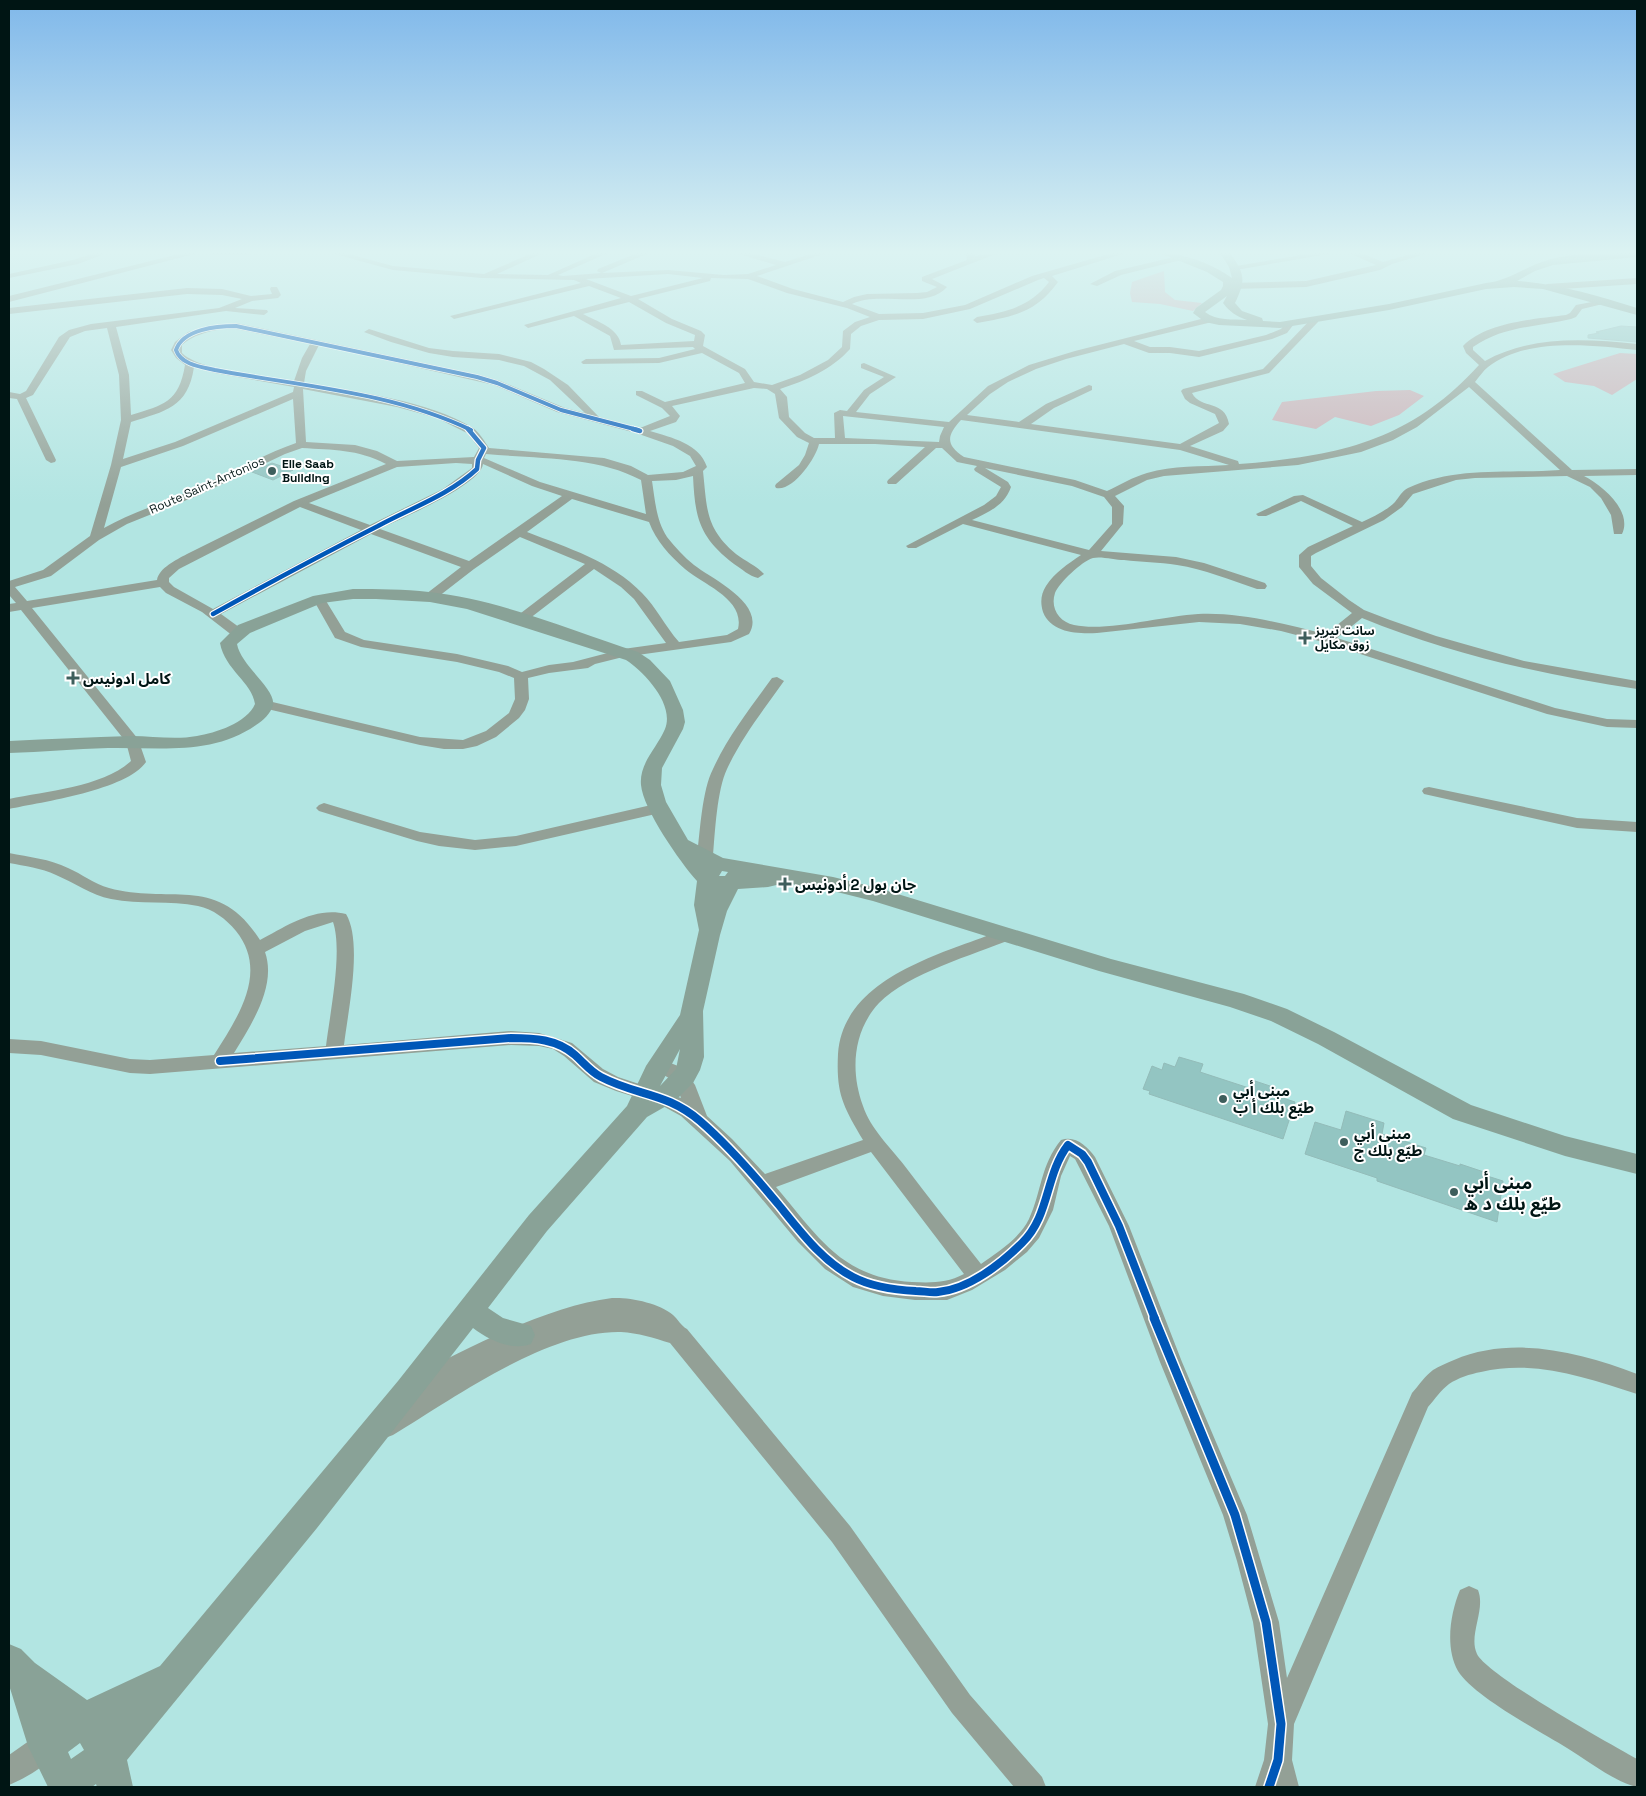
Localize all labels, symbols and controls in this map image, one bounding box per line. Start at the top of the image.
street label: Route Saint-Antonios [147,452,267,518]
place label: Elie Saab Building [282,456,334,486]
marker: Elie Saab Building [266,465,278,477]
place label: سانت تيريز زوق مكايل [1314,623,1375,653]
marker: سانت تيريز زوق مكايل [1299,632,1311,644]
place label: كامل ادونيس [83,669,171,688]
marker: كامل ادونيس [67,672,79,684]
place label: جان بول 2 أدونيس [795,874,917,894]
marker: جان بول 2 أدونيس [779,878,791,890]
place label: مبنى أبي طيّع بلك أ ب [1233,1080,1314,1119]
marker: مبنى أبي طيّع بلك أ ب [1217,1093,1229,1105]
place label: مبنى أبي طيّع بلك ج [1354,1123,1422,1162]
marker: مبنى أبي طيّع بلك ج [1338,1136,1350,1148]
place label: مبنى أبي طيّع بلك د ه [1464,1170,1561,1217]
marker: مبنى أبي طيّع بلك د ه [1448,1186,1460,1198]

